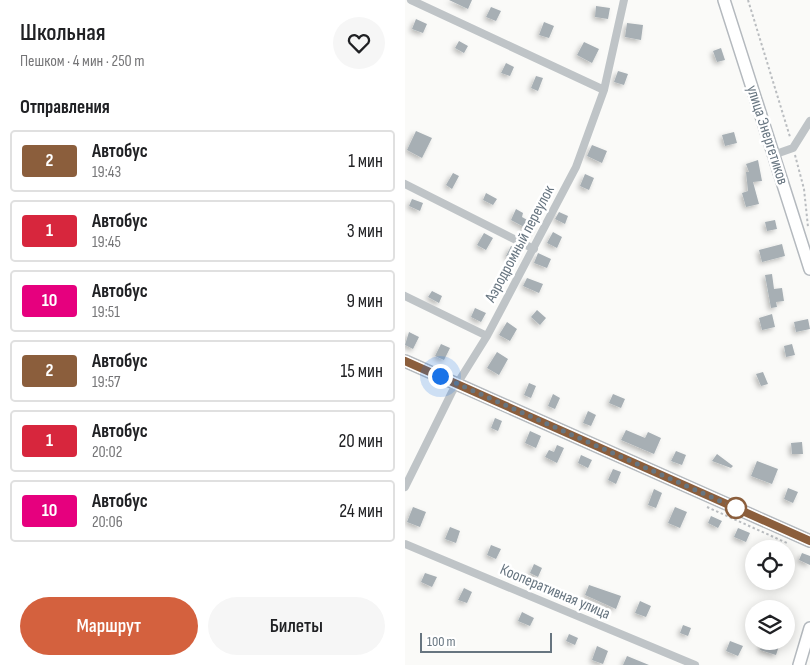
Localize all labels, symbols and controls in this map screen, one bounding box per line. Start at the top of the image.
button: heart [333,17,385,69]
text: Школьная [20,18,106,47]
text: Пешком · 4 мин · 250 m [20,52,145,71]
street label: улица Энергетиков [742,83,792,187]
text: Отправления [20,96,110,119]
text: Автобус [92,140,148,163]
text: 2 [46,150,53,171]
text: 1 мин [348,150,383,173]
text: 19:43 [92,163,121,182]
street label: Аэродромный переулок [481,182,559,307]
text: Автобус [92,210,148,233]
text: 1 [46,220,53,241]
text: 3 мин [347,220,383,243]
text: 19:45 [92,233,121,252]
text: Автобус [92,280,148,303]
text: 10 [42,290,57,311]
text: 9 мин [346,290,383,313]
text: 19:51 [92,303,120,322]
text: Автобус [92,350,148,373]
text: 2 [46,360,53,381]
text: 15 мин [341,360,383,383]
your location [428,364,453,389]
text: 19:57 [92,373,120,392]
text: Автобус [92,420,148,443]
text: 1 [46,430,53,451]
text: 20 мин [339,430,383,453]
text: 20:02 [92,443,122,462]
text: Автобус [92,490,148,513]
unlabelled marker [725,497,747,519]
text: 10 [42,500,57,521]
text: 24 мин [339,500,383,523]
text: 20:06 [92,513,123,532]
map controls [745,540,795,650]
button: locate [745,540,795,590]
street label: Кооперативная улица [497,560,613,624]
button: Маршрут [20,597,198,655]
button: Билеты [208,597,385,655]
button: layers [745,600,795,650]
scale bar [420,630,553,653]
text: 100 m [427,633,456,650]

